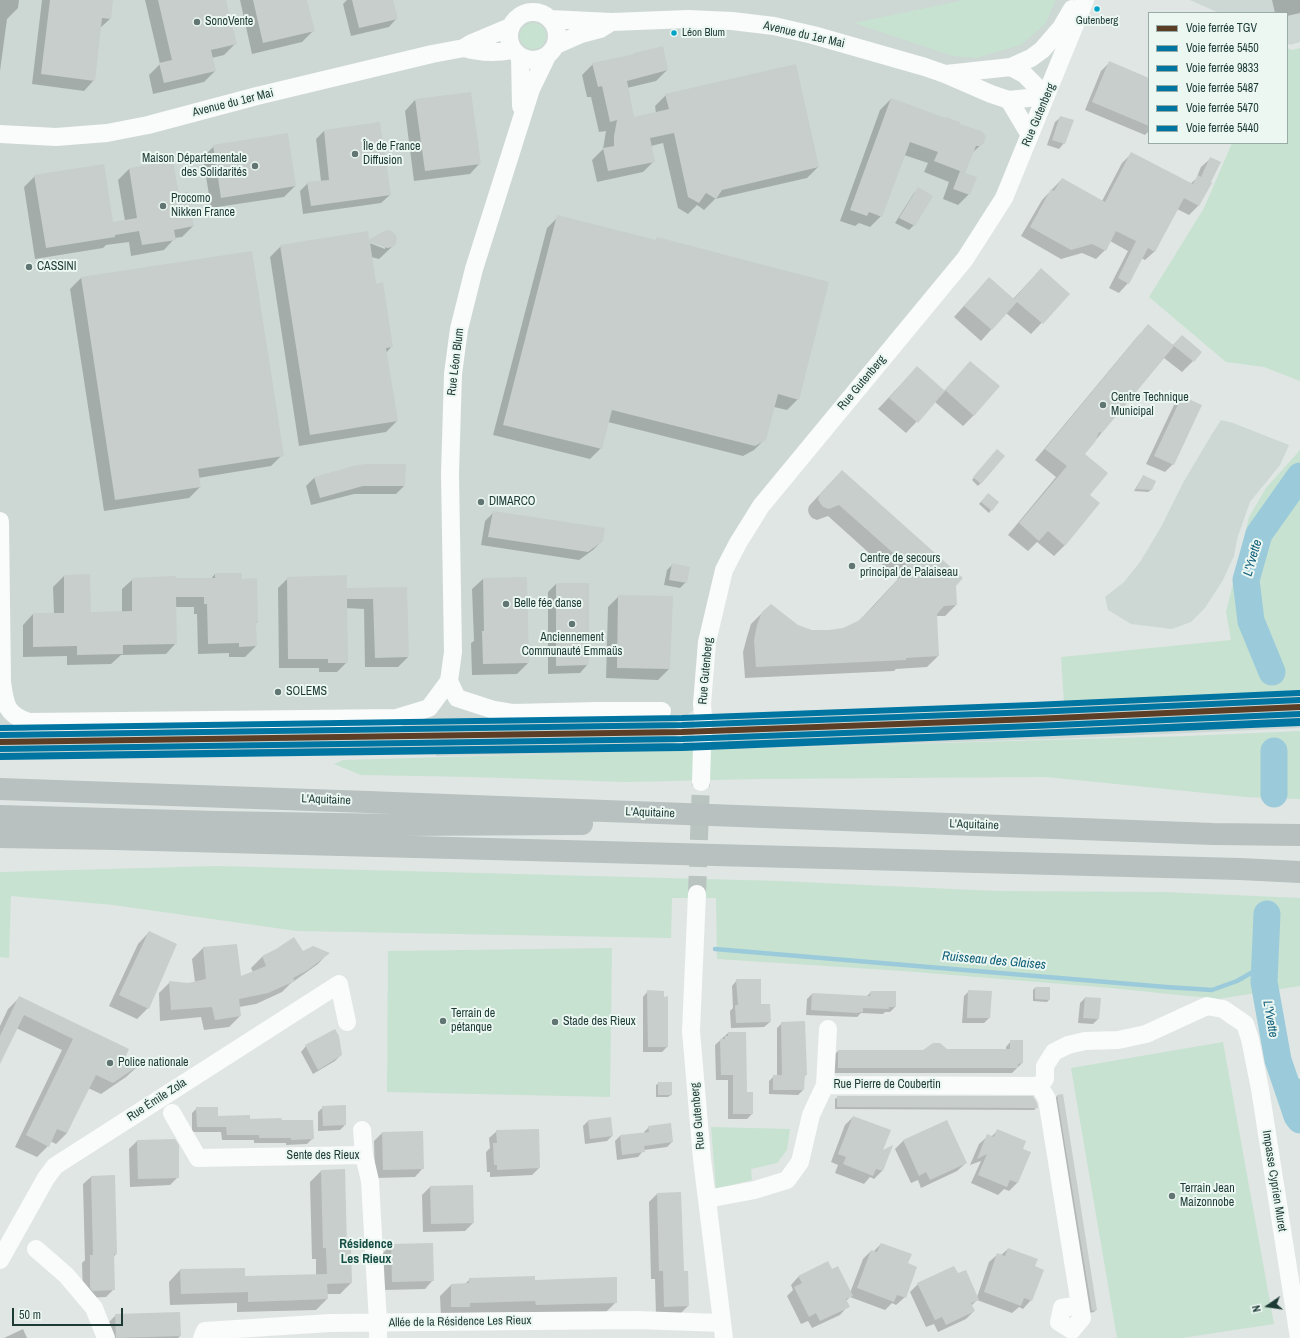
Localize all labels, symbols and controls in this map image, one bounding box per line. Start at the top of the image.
marker: Gutenberg [1092,4,1102,14]
legend [1148,12,1288,144]
place label: Gutenberg [1076,14,1118,28]
place label: SonoVente [205,15,253,29]
marker: SonoVente [192,17,202,27]
street label: Avenue du 1er Mai [762,19,846,51]
text: Voie ferrée TGV [1186,20,1257,36]
place label: Léon Blum [682,26,725,40]
marker: Léon Blum [669,28,679,38]
text: Voie ferrée 5450 [1186,40,1259,56]
text: Voie ferrée 9833 [1186,60,1259,76]
text: Voie ferrée 5487 [1186,80,1259,96]
street label: Rue Gutenberg [1019,81,1059,149]
street label: Avenue du 1er Mai [191,86,275,120]
text: Voie ferrée 5470 [1186,100,1259,116]
text: Voie ferrée 5440 [1186,120,1259,136]
place label: Île de France Diffusion [363,140,420,168]
marker: Île de France Diffusion [350,149,360,159]
place label: Maison Départementale des Solidarités [142,152,247,180]
marker: Maison Départementale des Solidarités [250,161,260,171]
place label: Procomo Nikken France [171,192,235,220]
marker: Procomo Nikken France [158,201,168,211]
place label: CASSINI [37,260,76,274]
marker: CASSINI [24,262,34,272]
street label: Rue Léon Blum [445,327,467,397]
street label: Rue Gutenberg [835,353,889,413]
place label: Centre Technique Municipal [1111,391,1189,419]
marker: Centre Technique Municipal [1098,400,1108,410]
place label: DIMARCO [489,495,535,509]
marker: DIMARCO [476,497,486,507]
water label: L'Yvette [1240,538,1266,578]
place label: Centre de secours principal de Palaiseau [860,552,958,580]
marker: Centre de secours principal de Palaiseau [847,561,857,571]
place label: Belle fée danse [514,597,582,611]
marker: Belle fée danse [501,599,511,609]
marker: Anciennement Communauté Emmaüs [567,619,577,629]
place label: Anciennement Communauté Emmaüs [522,631,622,659]
street label: Rue Gutenberg [696,637,716,705]
place label: SOLEMS [286,685,327,699]
marker: SOLEMS [273,687,283,697]
street label: L'Aquitaine [301,792,351,808]
street label: L'Aquitaine [625,805,675,821]
street label: L'Aquitaine [949,817,999,833]
water label: Ruisseau des Glaises [941,949,1047,973]
water label: L'Yvette [1259,999,1281,1039]
place label: Terrain de pétanque [451,1007,495,1035]
place label: Stade des Rieux [563,1015,636,1029]
marker: Terrain de pétanque [438,1016,448,1026]
marker: Stade des Rieux [550,1017,560,1027]
place label: Police nationale [118,1056,189,1070]
marker: Police nationale [105,1058,115,1068]
street label: Rue Émile Zola [125,1075,189,1125]
street label: Rue Pierre de Coubertin [833,1078,941,1092]
street label: Rue Gutenberg [688,1082,708,1150]
street label: Impasse Cyprien Muret [1259,1129,1289,1233]
street label: Sente des Rieux [287,1149,359,1163]
place label: Terrain Jean Maizonnobe [1180,1182,1235,1210]
marker: Terrain Jean Maizonnobe [1167,1191,1177,1201]
district label: Résidence Les Rieux [339,1237,393,1268]
north arrow [1248,1286,1288,1326]
scale bar [14,1300,125,1326]
text: N [1249,1304,1264,1313]
text: 50 m [19,1307,41,1323]
street label: Allée de la Résidence Les Rieux [389,1314,531,1330]

